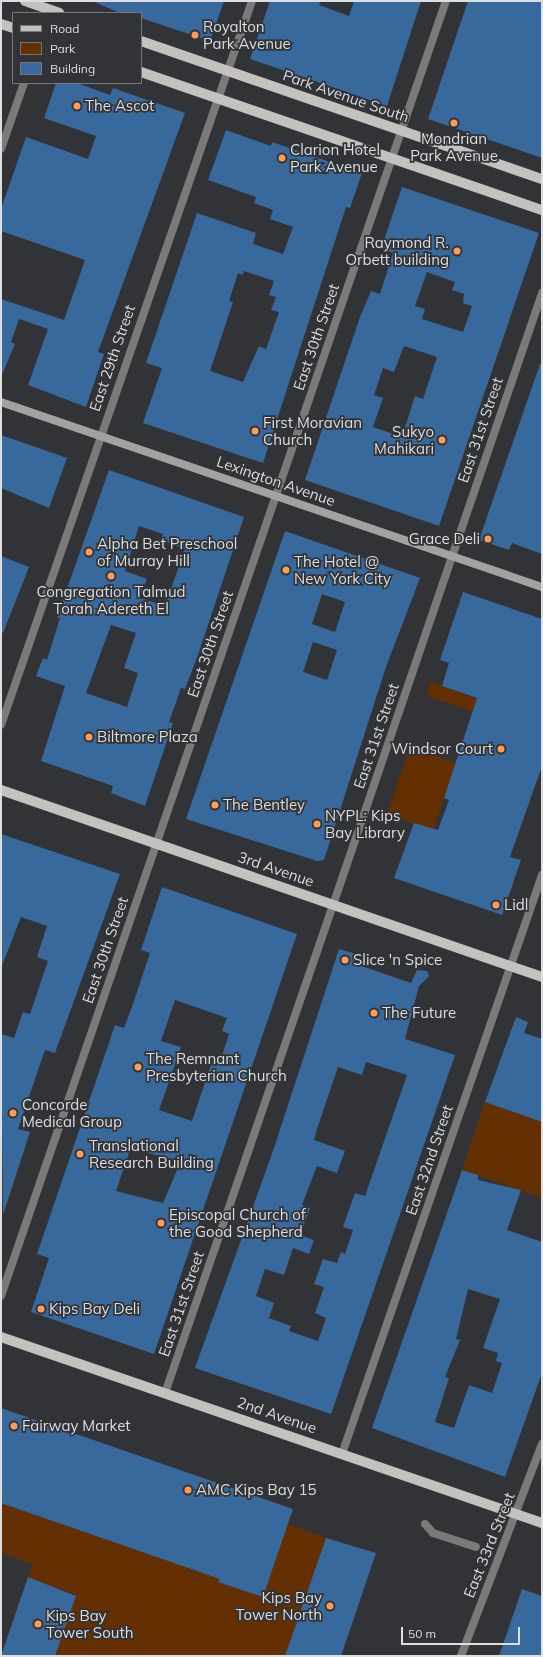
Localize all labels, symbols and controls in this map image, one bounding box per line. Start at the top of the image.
legend [12,12,142,84]
place label: Royalton Park Avenue [203,17,291,52]
text: Road [50,21,79,36]
marker: Royalton Park Avenue [190,30,200,40]
text: Park [50,41,75,56]
text: Building [50,61,95,76]
street label: Park Avenue South [281,66,411,126]
place label: The Ascot [85,97,154,115]
marker: The Ascot [72,101,82,111]
marker: Mondrian Park Avenue [449,118,459,128]
place label: Mondrian Park Avenue [410,129,498,164]
place label: Clarion Hotel Park Avenue [290,140,380,175]
marker: Clarion Hotel Park Avenue [277,153,287,163]
place label: Raymond R. Orbett building [345,233,449,268]
marker: Raymond R. Orbett building [452,246,462,256]
street label: East 30th Street [289,281,343,393]
street label: East 29th Street [85,302,139,414]
street label: East 31st Street [454,375,506,485]
place label: First Moravian Church [263,413,362,448]
place label: Sukyo Mahikari [374,422,434,457]
marker: First Moravian Church [250,426,260,436]
marker: Sukyo Mahikari [437,435,447,445]
street label: Lexington Avenue [214,452,338,510]
place label: Grace Deli [409,530,480,548]
place label: Alpha Bet Preschool of Murray Hill [97,534,237,569]
marker: Grace Deli [483,534,493,544]
marker: Alpha Bet Preschool of Murray Hill [84,547,94,557]
place label: The Hotel @ New York City [294,552,391,587]
marker: The Hotel @ New York City [281,565,291,575]
marker: Congregation Talmud Torah Adereth El [106,571,116,581]
place label: Congregation Talmud Torah Adereth El [36,582,186,617]
street label: East 30th Street [183,588,237,700]
street label: East 31st Street [350,681,402,791]
place label: Biltmore Plaza [97,728,198,746]
marker: Biltmore Plaza [84,732,94,742]
place label: Windsor Court [392,740,493,758]
marker: Windsor Court [496,744,506,754]
place label: The Bentley [223,796,305,814]
marker: The Bentley [210,800,220,810]
place label: NYPL: Kips Bay Library [325,806,405,841]
marker: NYPL: Kips Bay Library [312,819,322,829]
street label: 3rd Avenue [235,848,317,890]
street label: East 30th Street [78,894,132,1006]
place label: Lidl [504,896,528,914]
marker: Lidl [491,900,501,910]
place label: Slice 'n Spice [353,951,442,969]
marker: Slice 'n Spice [340,955,350,965]
place label: The Future [382,1004,456,1022]
marker: The Future [369,1008,379,1018]
place label: The Remnant Presbyterian Church [146,1049,287,1084]
marker: The Remnant Presbyterian Church [133,1062,143,1072]
place label: Concorde Medical Group [22,1095,122,1130]
street label: East 32nd Street [402,1103,456,1217]
marker: Concorde Medical Group [7,1107,19,1119]
place label: Translational Research Building [89,1136,214,1171]
marker: Translational Research Building [74,1148,86,1160]
place label: Episcopal Church of the Good Shepherd [169,1205,306,1240]
marker: Episcopal Church of the Good Shepherd [156,1218,166,1228]
street label: East 31st Street [155,1249,207,1359]
place label: Kips Bay Deli [49,1300,140,1318]
marker: Kips Bay Deli [36,1304,46,1314]
street label: 2nd Avenue [235,1393,319,1437]
place label: Fairway Market [22,1417,131,1435]
marker: Fairway Market [9,1421,19,1431]
place label: AMC Kips Bay 15 [196,1481,317,1499]
marker: AMC Kips Bay 15 [183,1485,193,1495]
street label: East 33rd Street [460,1490,518,1600]
place label: Kips Bay Tower North [236,1588,322,1623]
marker: Kips Bay Tower North [325,1601,335,1611]
place label: Kips Bay Tower South [46,1606,133,1641]
marker: Kips Bay Tower South [33,1619,43,1629]
scale bar [403,1619,522,1645]
text: 50 m [408,1626,436,1641]

